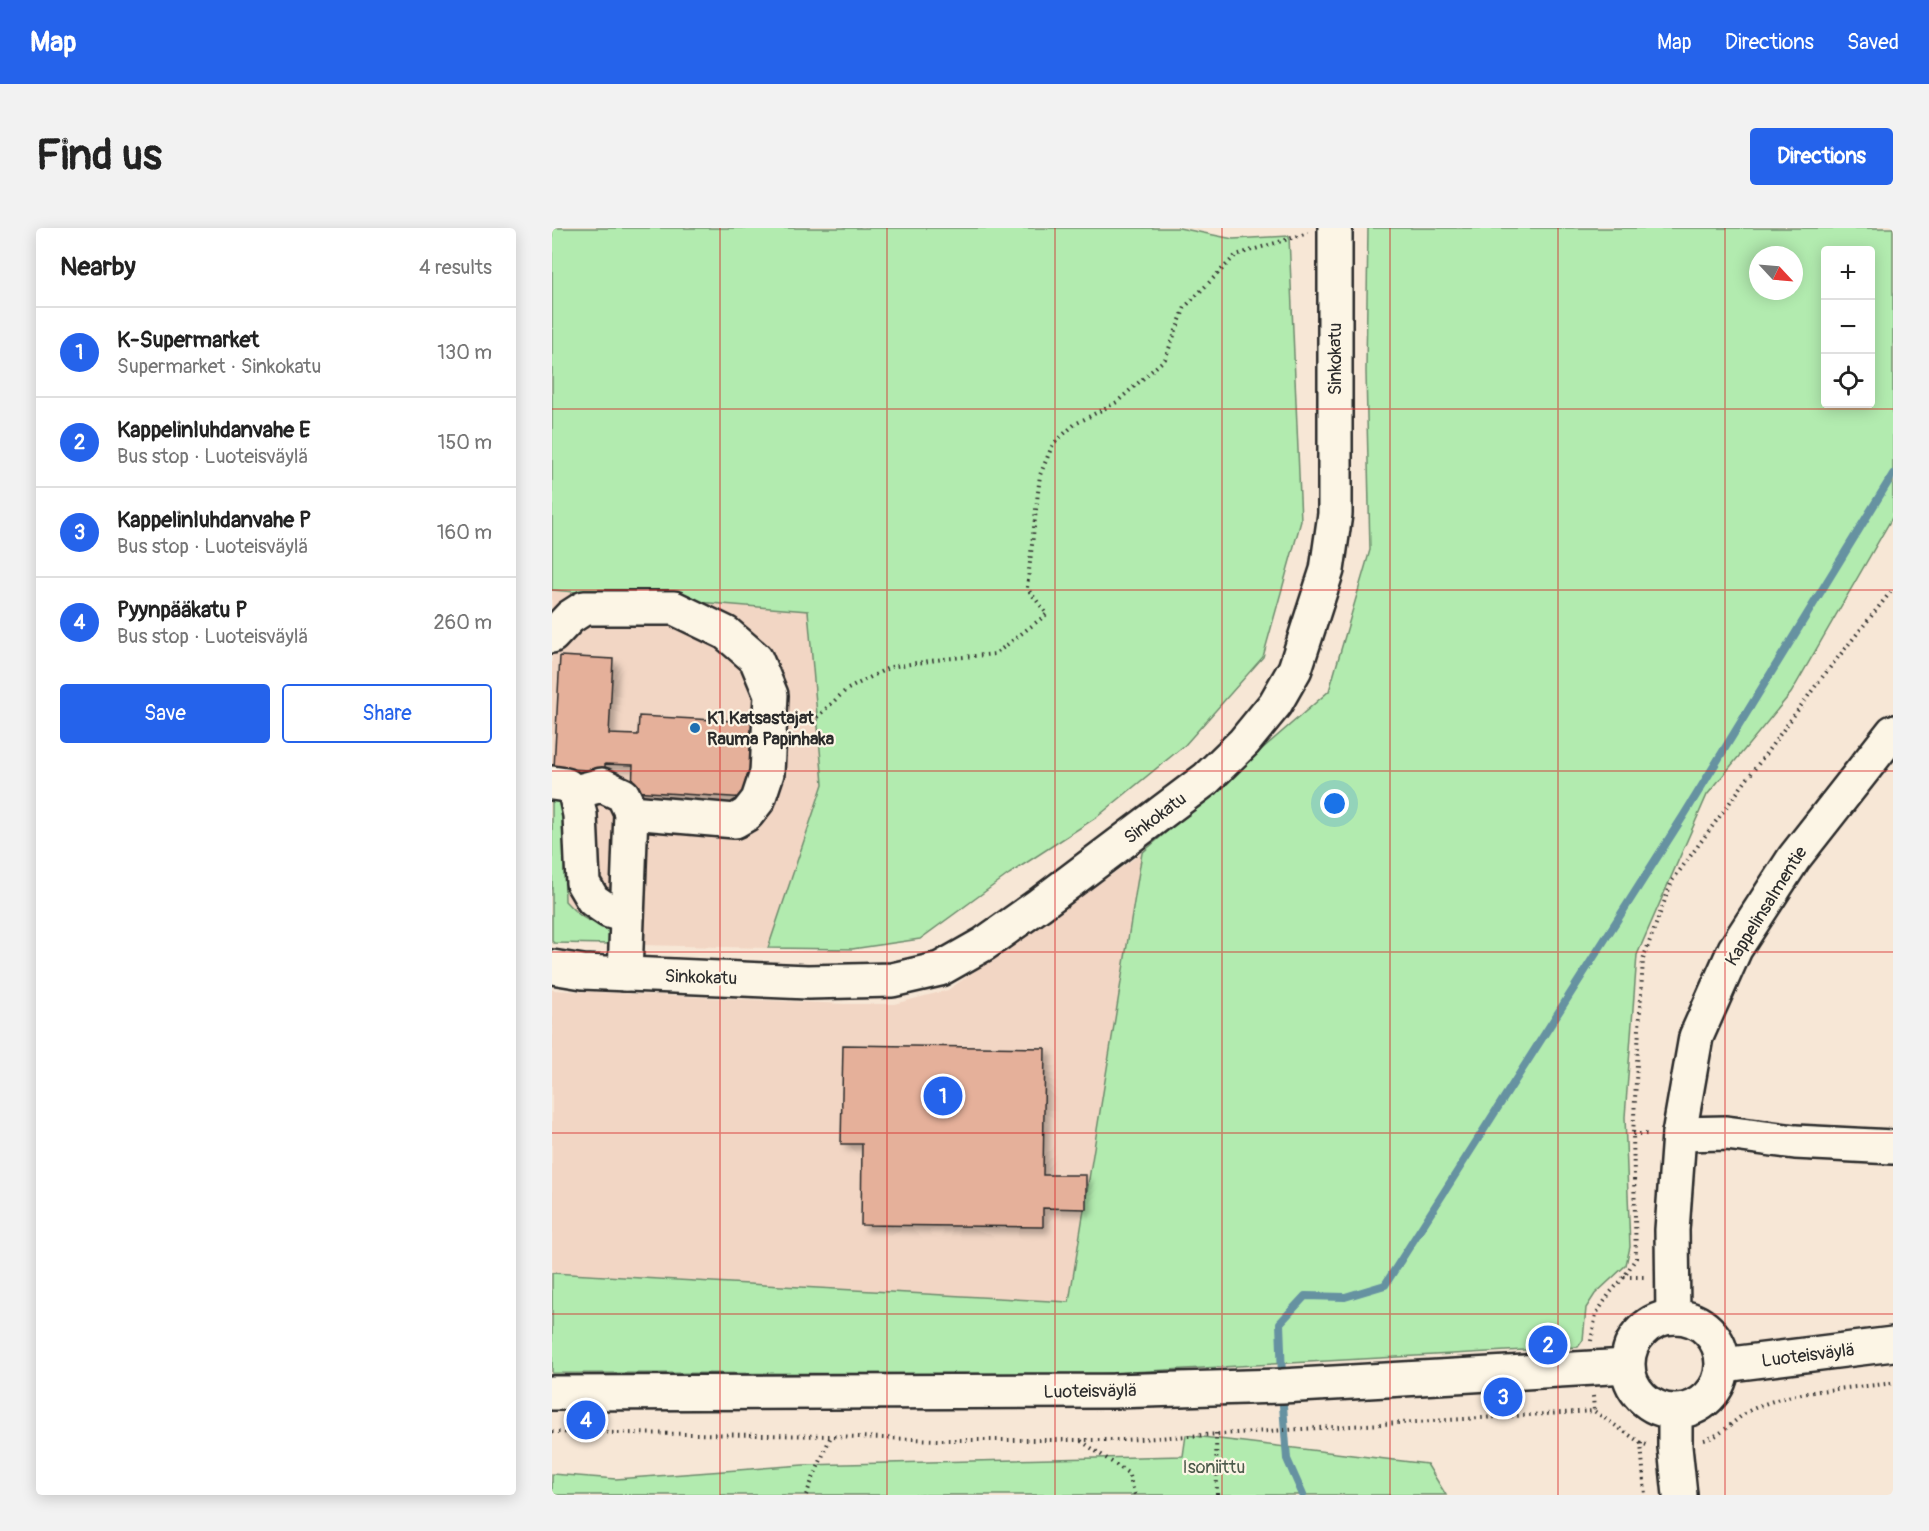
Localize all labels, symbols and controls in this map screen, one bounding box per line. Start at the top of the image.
text: Map [30,25,76,60]
text: Map [1657,29,1692,56]
text: Directions [1725,29,1814,56]
text: Saved [1847,29,1899,56]
button: Directions [1750,128,1893,185]
text: Find us [36,130,162,182]
north arrow [1749,246,1803,300]
map controls [1821,246,1875,408]
button: + [1821,246,1875,300]
text: Nearby [60,251,136,283]
text: 4 results [419,255,492,280]
button: − [1821,300,1875,354]
street label: Sinkokatu [1324,323,1347,395]
text: K-Supermarket [117,326,259,354]
text: 1 [76,340,83,365]
text: 130 m [437,340,492,365]
text: Supermarket · Sinkokatu [117,354,321,379]
button: locate [1821,354,1875,408]
text: Kappelinluhdanvahe E [117,416,310,444]
text: 2 [74,430,85,455]
text: 150 m [438,430,492,455]
text: Bus stop · Luoteisväylä [117,444,308,469]
text: Kappelinluhdanvahe P [117,506,311,534]
text: 3 [74,520,85,545]
text: 160 m [437,520,492,545]
text: Bus stop · Luoteisväylä [117,534,308,559]
text: Pyynpääkatu P [117,596,247,624]
text: 4 [74,610,85,635]
text: 260 m [433,610,492,635]
text: Bus stop · Luoteisväylä [117,624,308,649]
button: Save [60,684,270,743]
button: Share [282,684,492,743]
place label: K1 Katsastajat Rauma Papinhaka [707,707,835,751]
marker: K1 Katsastajat Rauma Papinhaka [688,721,702,735]
street label: Sinkokatu [1119,787,1191,849]
your location [1320,789,1349,818]
street label: Kappelinsalmentie [1720,842,1812,970]
street label: Sinkokatu [664,965,738,990]
pin: 1 [924,1074,962,1118]
pin: 2 [1528,1322,1568,1368]
street label: Luoteisväylä [1760,1338,1856,1373]
pin: 3 [1484,1374,1522,1420]
street label: Luoteisväylä [1043,1379,1137,1404]
pin: 4 [567,1398,606,1442]
park label: Isoniittu [1183,1456,1245,1479]

